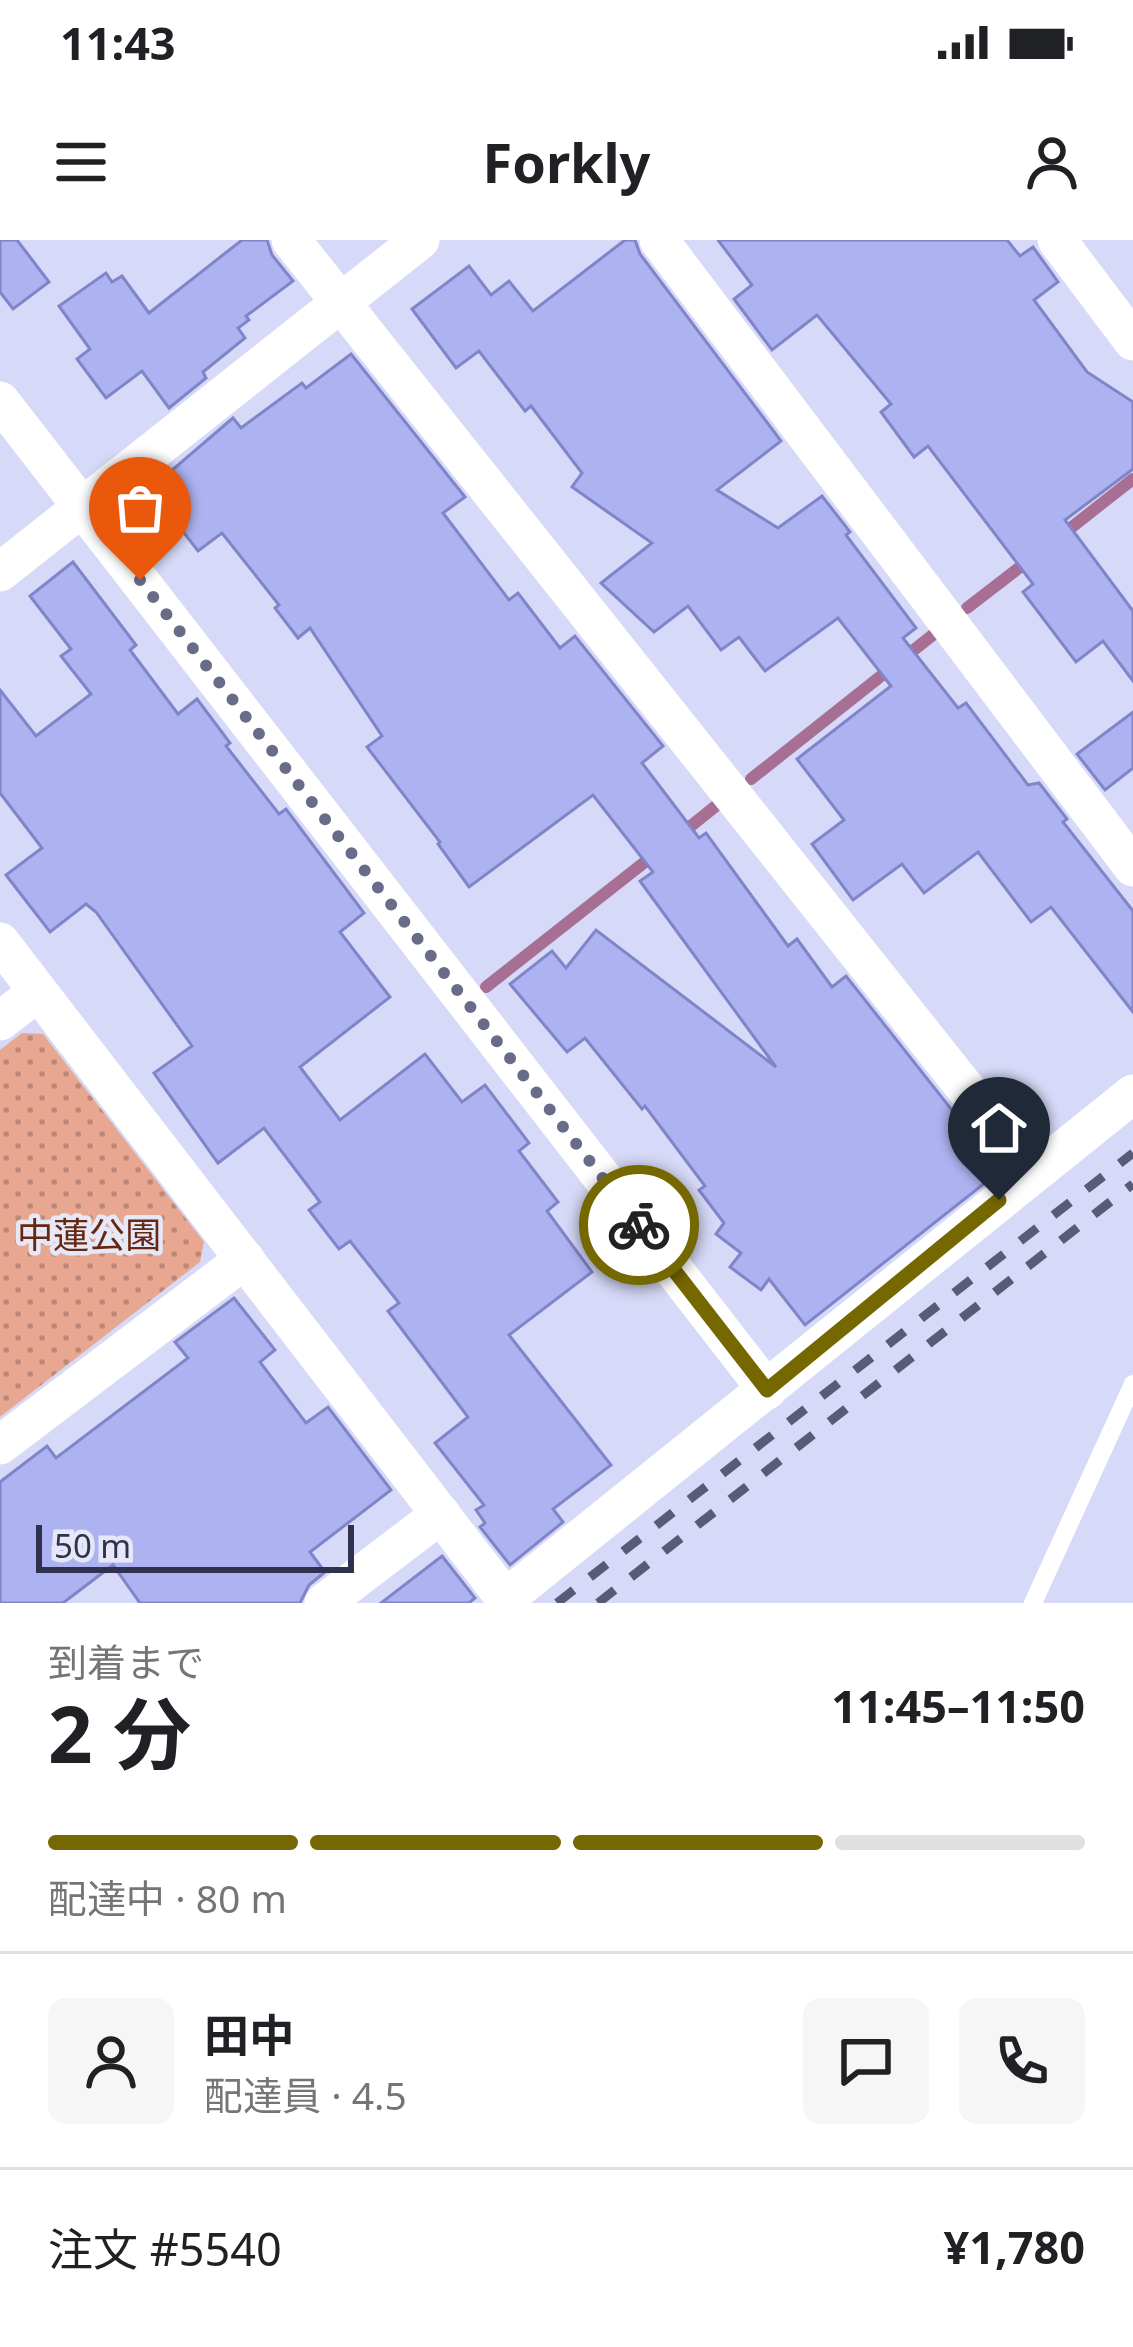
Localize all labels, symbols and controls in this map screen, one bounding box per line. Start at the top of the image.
text: 11:43 [60,12,176,73]
text: Forkly [483,125,650,199]
icon: menu [48,129,114,195]
icon: person [1019,129,1085,195]
pin [89,457,191,580]
icon: bag [107,475,173,541]
pin [948,1077,1050,1200]
icon: home [966,1095,1032,1161]
courier [579,1165,699,1285]
icon: bike [606,1192,672,1258]
park label: 中蓮公園 [17,1210,161,1259]
scale bar [36,1519,354,1572]
text: 50 m [54,1523,131,1568]
text: 到着まで [48,1635,204,1688]
text: 11:45–11:50 [831,1675,1085,1736]
text: 2 分 [48,1680,191,1786]
text: 配達中 · 80 m [48,1871,287,1924]
button: person [48,1998,174,2124]
button: chat [803,1998,929,2124]
button: phone [959,1998,1085,2124]
text: 田中 [204,2004,294,2065]
text: 配達員 · 4.5 [204,2068,407,2121]
text: ¥1,780 [943,2216,1085,2277]
text: 注文 #5540 [48,2218,282,2279]

